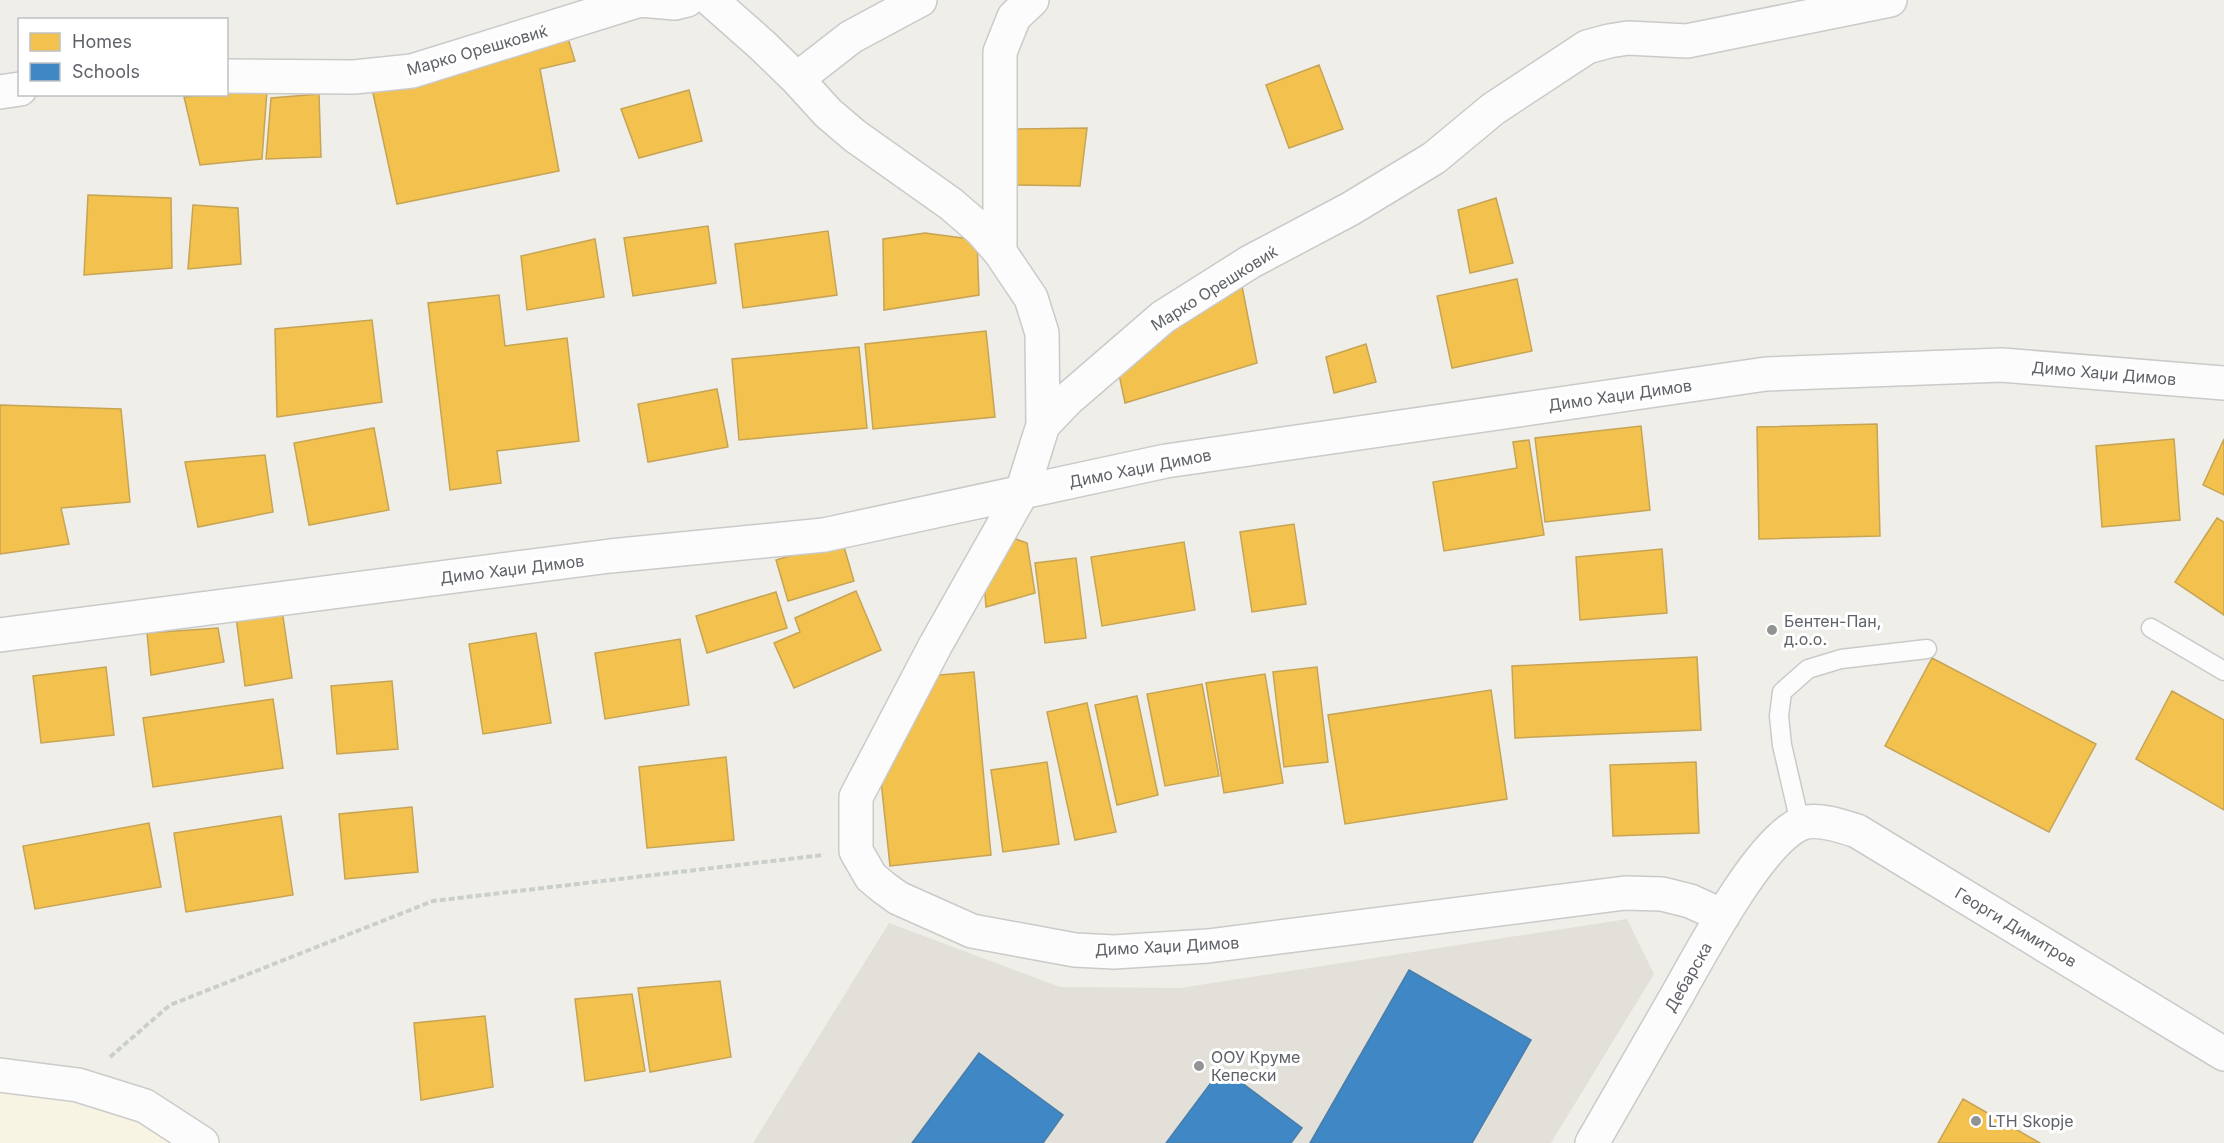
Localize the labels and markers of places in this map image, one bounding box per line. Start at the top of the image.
place label: Бентен-Пан, д.о.о. [1784,611,1881,649]
marker: Бентен-Пан, д.о.о. [1765,623,1779,637]
place label: ООУ Круме Кепески [1211,1047,1300,1085]
marker: ООУ Круме Кепески [1192,1059,1206,1073]
place label: LTH Skopje [1988,1111,2074,1131]
marker: LTH Skopje [1969,1114,1983,1128]

